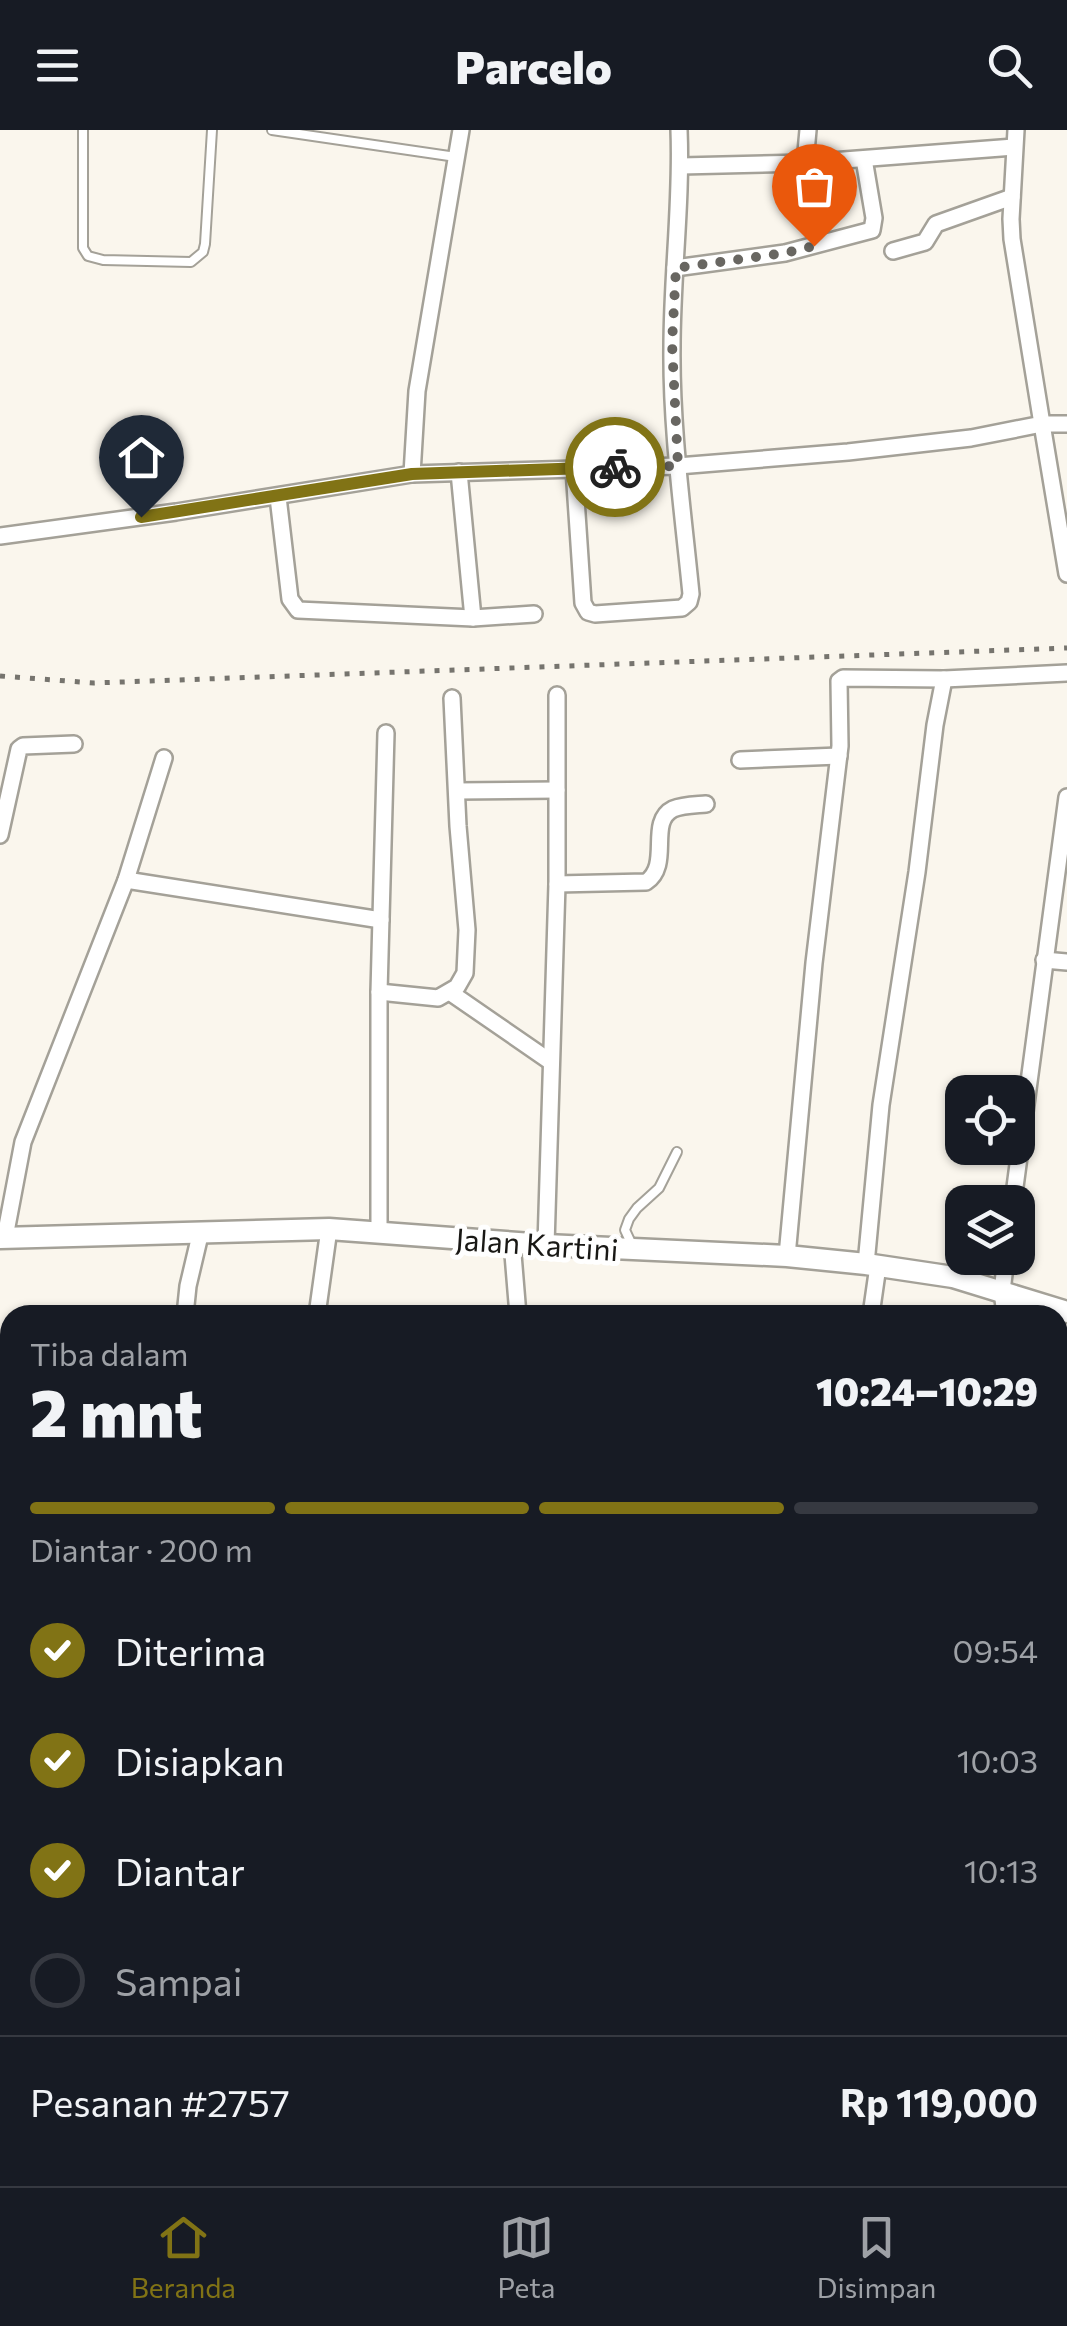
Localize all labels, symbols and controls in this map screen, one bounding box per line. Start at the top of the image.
icon: menu [30,38,85,93]
text: Parcelo [455,38,612,93]
icon: search [982,38,1037,93]
pin [772,144,857,247]
icon: bag [787,159,842,214]
pin [99,415,184,518]
courier [565,417,665,517]
icon: home [114,430,169,485]
icon: bike [588,440,643,495]
map controls [945,1075,1035,1275]
button: locate [945,1075,1035,1165]
button: layers [945,1185,1035,1275]
street label: Jalan Kartini [454,1219,620,1267]
text: Tiba dalam [30,1333,189,1373]
text: 10:24–10:29 [816,1367,1038,1414]
text: 2 mnt [30,1371,202,1450]
text: Diantar · 200 m [30,1529,253,1569]
icon: check [30,1623,85,1678]
text: Diterima [115,1627,266,1674]
text: 09:54 [953,1630,1038,1670]
icon: check [30,1733,85,1788]
text: Disiapkan [115,1737,284,1784]
text: 10:03 [957,1740,1038,1780]
icon: check [30,1843,85,1898]
text: Diantar [115,1847,245,1894]
text: 10:13 [964,1850,1038,1890]
text: Sampai [115,1957,242,2004]
text: Pesanan #2757 [30,2078,290,2125]
text: Rp 119,000 [840,2078,1038,2125]
tab: Beranda [131,2210,236,2304]
tab: Peta [498,2210,555,2304]
tab: Disimpan [817,2210,936,2304]

